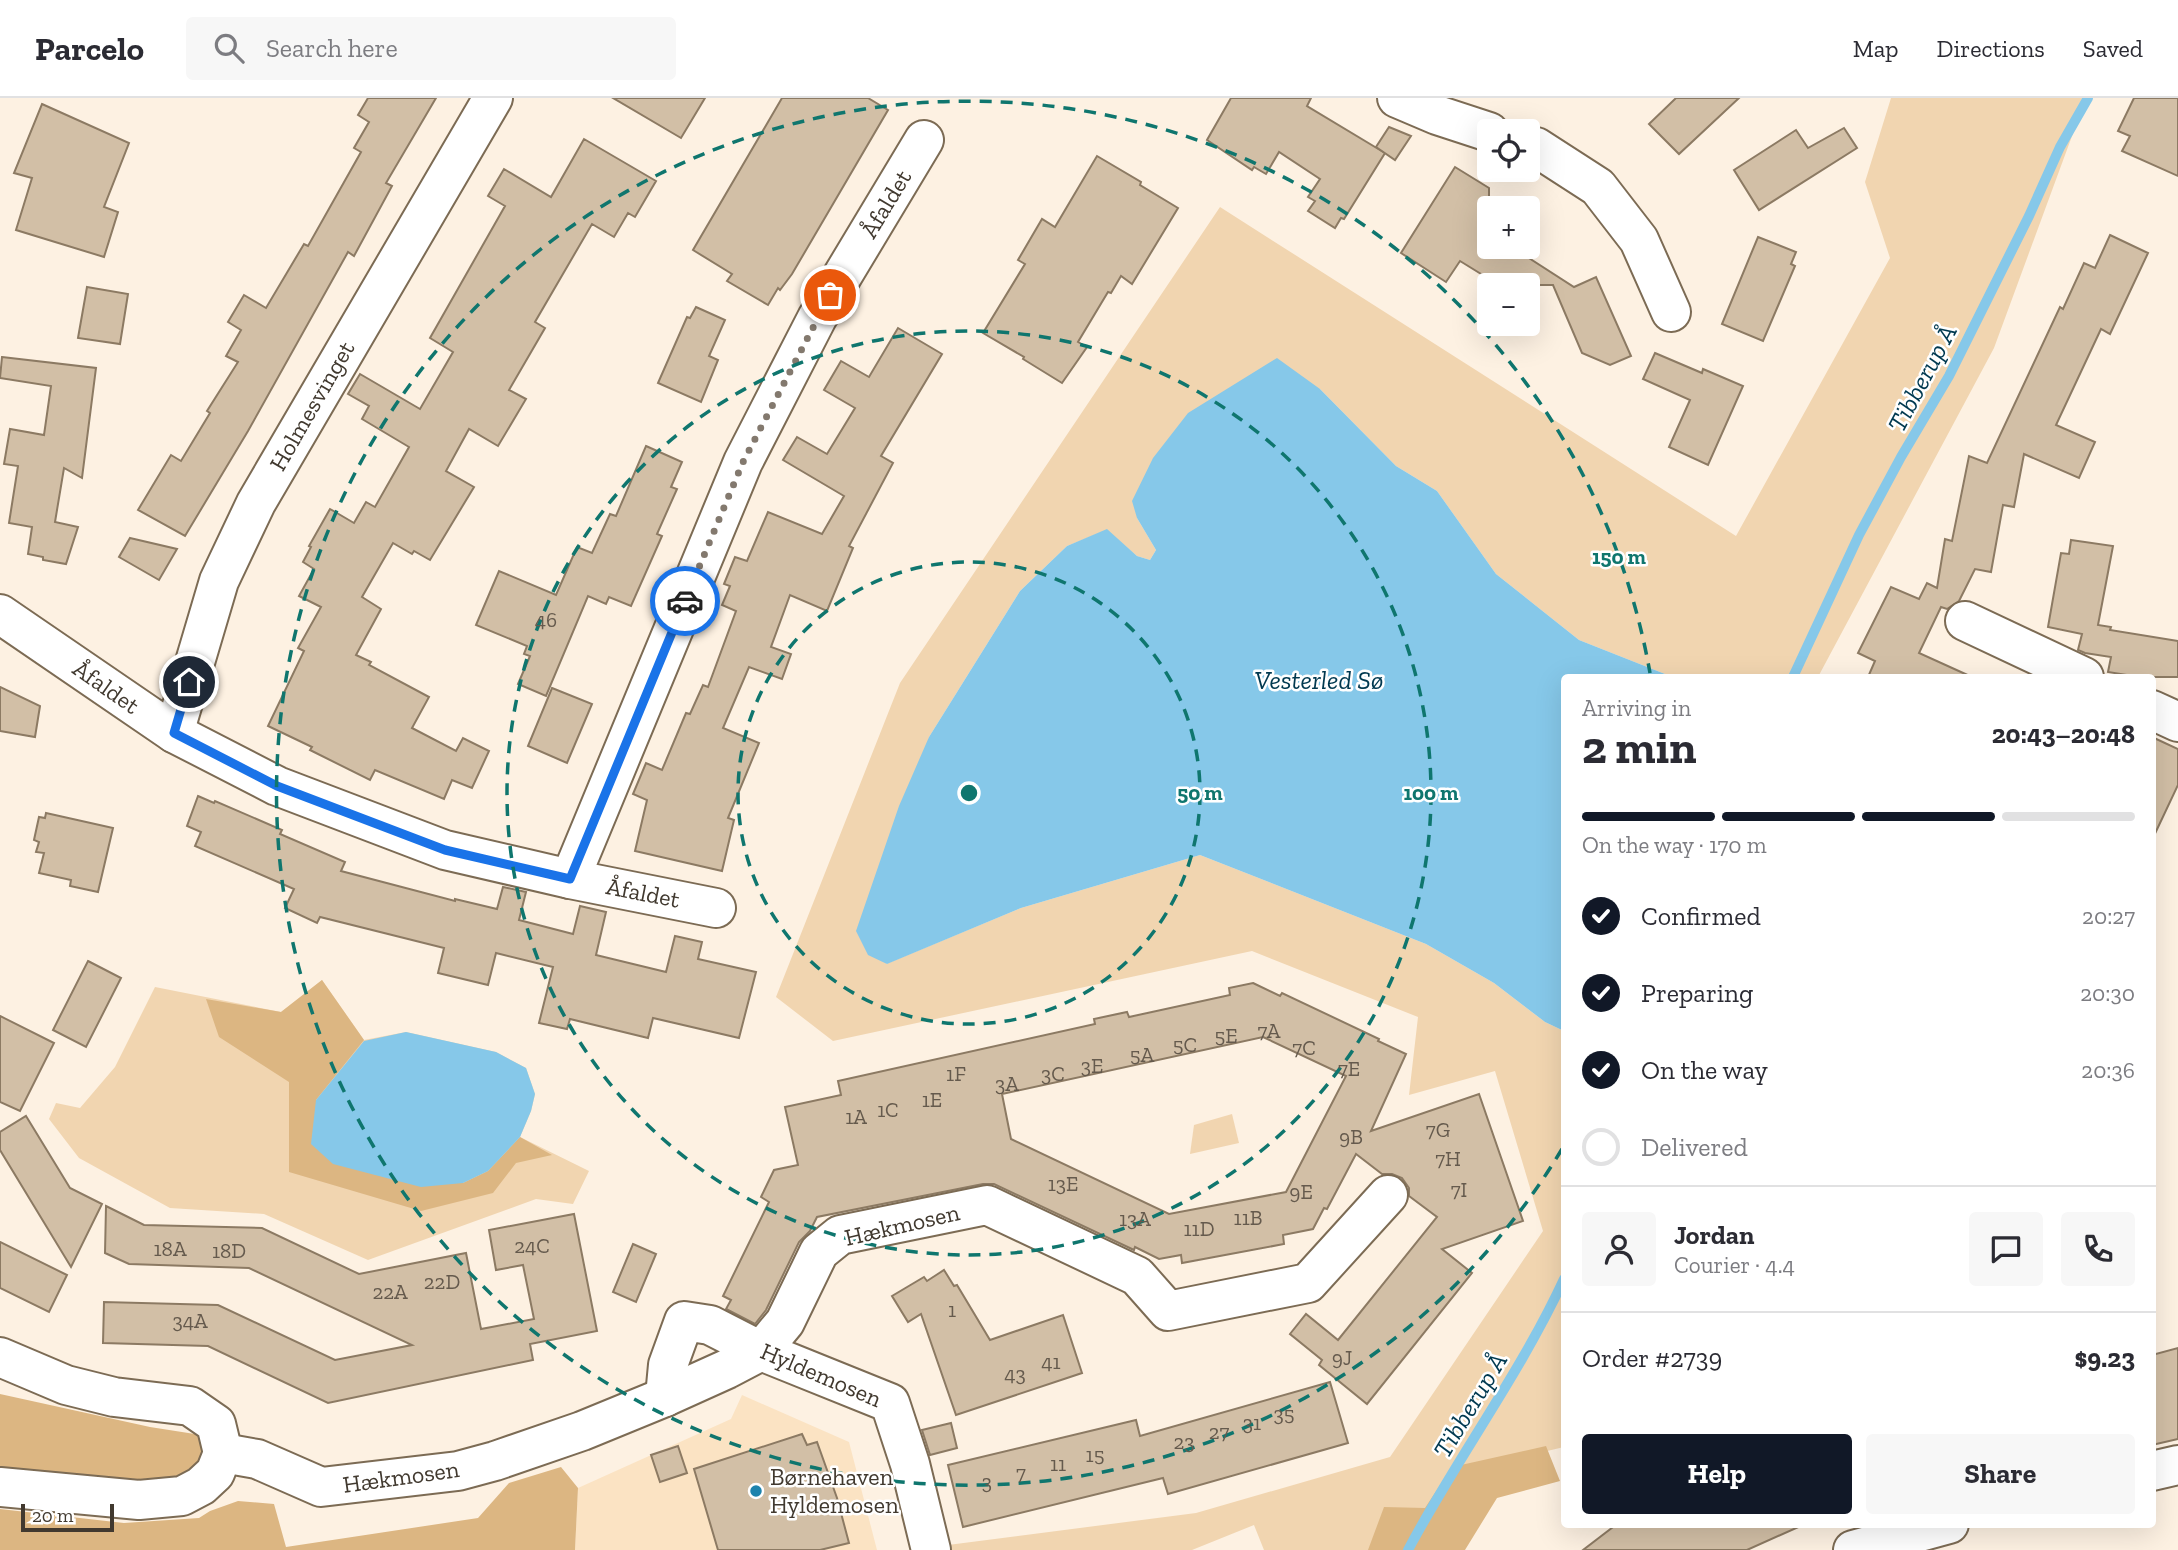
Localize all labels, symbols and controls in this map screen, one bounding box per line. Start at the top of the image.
search box [186,17,676,80]
text: Parcelo [35,29,144,68]
icon: search [210,29,248,67]
text: Search here [266,32,398,64]
text: Map [1853,34,1899,63]
text: Directions [1937,34,2045,63]
text: Saved [2083,34,2143,63]
map controls [1477,119,1540,336]
button: locate [1477,119,1540,182]
street label: Åfaldet [854,164,917,243]
button: + [1477,196,1540,259]
pin [800,265,860,325]
button: − [1477,273,1540,336]
icon: bag [811,276,849,314]
water label: Tibberup Å [1880,318,1964,437]
street label: Holmesvinget [263,336,360,476]
text: 150 m [1592,544,1647,569]
courier [650,566,720,636]
icon: car [666,582,704,620]
house number: 46 [535,607,557,632]
pin [159,652,219,712]
street label: Åfaldet [67,653,145,720]
icon: home [170,663,208,701]
water label: Vesterled Sø [1255,664,1383,696]
text: Arriving in [1582,694,1691,722]
text: 20:43–20:48 [1992,718,2135,750]
text: 2 min [1582,720,1697,775]
text: 50 m [1177,780,1223,805]
text: 100 m [1404,780,1459,805]
centre of rings [957,781,981,805]
text: On the way · 170 m [1582,831,1767,859]
street label: Åfaldet [604,871,683,914]
icon: check [1582,897,1620,935]
text: Confirmed [1641,900,1761,932]
text: 20:27 [2082,902,2135,930]
icon: check [1582,974,1620,1012]
text: Preparing [1641,977,1753,1009]
text: 20:30 [2080,979,2135,1007]
house number: 7A [1258,1018,1281,1043]
house number: 5E [1214,1023,1238,1048]
house number: 5C [1173,1032,1197,1057]
house number: 7C [1292,1035,1316,1060]
house number: 5A [1130,1042,1155,1067]
icon: check [1582,1051,1620,1089]
house number: 3E [1081,1053,1103,1078]
text: On the way [1641,1054,1768,1086]
house number: 7E [1338,1056,1360,1081]
text: 20:36 [2081,1056,2135,1084]
house number: 1F [946,1061,966,1086]
house number: 3C [1041,1061,1065,1086]
house number: 3A [995,1071,1019,1096]
house number: 1E [922,1087,942,1112]
house number: 1C [877,1097,899,1122]
house number: 1A [845,1104,867,1129]
house number: 7G [1426,1117,1450,1142]
house number: 9B [1339,1124,1363,1149]
text: Delivered [1641,1131,1748,1163]
house number: 7H [1435,1146,1461,1171]
house number: 13E [1048,1171,1078,1196]
house number: 7I [1451,1177,1467,1202]
house number: 9E [1289,1179,1313,1204]
street label: Hækmosen [842,1197,962,1252]
house number: 11B [1234,1205,1262,1230]
house number: 13A [1119,1206,1151,1231]
button: person [1582,1212,1656,1286]
button: chat [1969,1212,2043,1286]
button: phone [2061,1212,2135,1286]
house number: 11D [1184,1216,1214,1241]
text: Jordan [1674,1219,1754,1251]
house number: 24C [514,1233,550,1258]
house number: 18A [154,1236,187,1261]
house number: 18D [212,1238,246,1263]
text: Courier · 4.4 [1674,1251,1795,1279]
house number: 22D [424,1269,460,1294]
house number: 22A [372,1279,408,1304]
house number: 1 [948,1297,956,1322]
house number: 34A [172,1308,208,1333]
street label: Hyldemosen [756,1336,886,1413]
text: Order #2739 [1582,1342,1722,1374]
text: $9.23 [2075,1342,2135,1374]
house number: 9J [1332,1345,1352,1370]
water label: Tibberup Å [1426,1346,1514,1464]
house number: 41 [1041,1349,1061,1374]
house number: 43 [1004,1361,1026,1386]
house number: 35 [1273,1401,1295,1426]
house number: 31 [1243,1410,1261,1435]
house number: 27 [1209,1419,1229,1444]
house number: 23 [1173,1429,1195,1454]
button: Help [1582,1434,1852,1514]
button: Share [1866,1434,2135,1514]
house number: 15 [1086,1442,1104,1467]
house number: 11 [1050,1451,1066,1476]
street label: Hækmosen [341,1454,461,1499]
house number: 7 [1016,1460,1026,1485]
place label: Børnehaven Hyldemosen [770,1462,899,1519]
house number: 3 [982,1469,992,1494]
marker: Børnehaven Hyldemosen [748,1483,764,1499]
scale bar [21,1501,114,1533]
text: 20 m [32,1504,73,1527]

